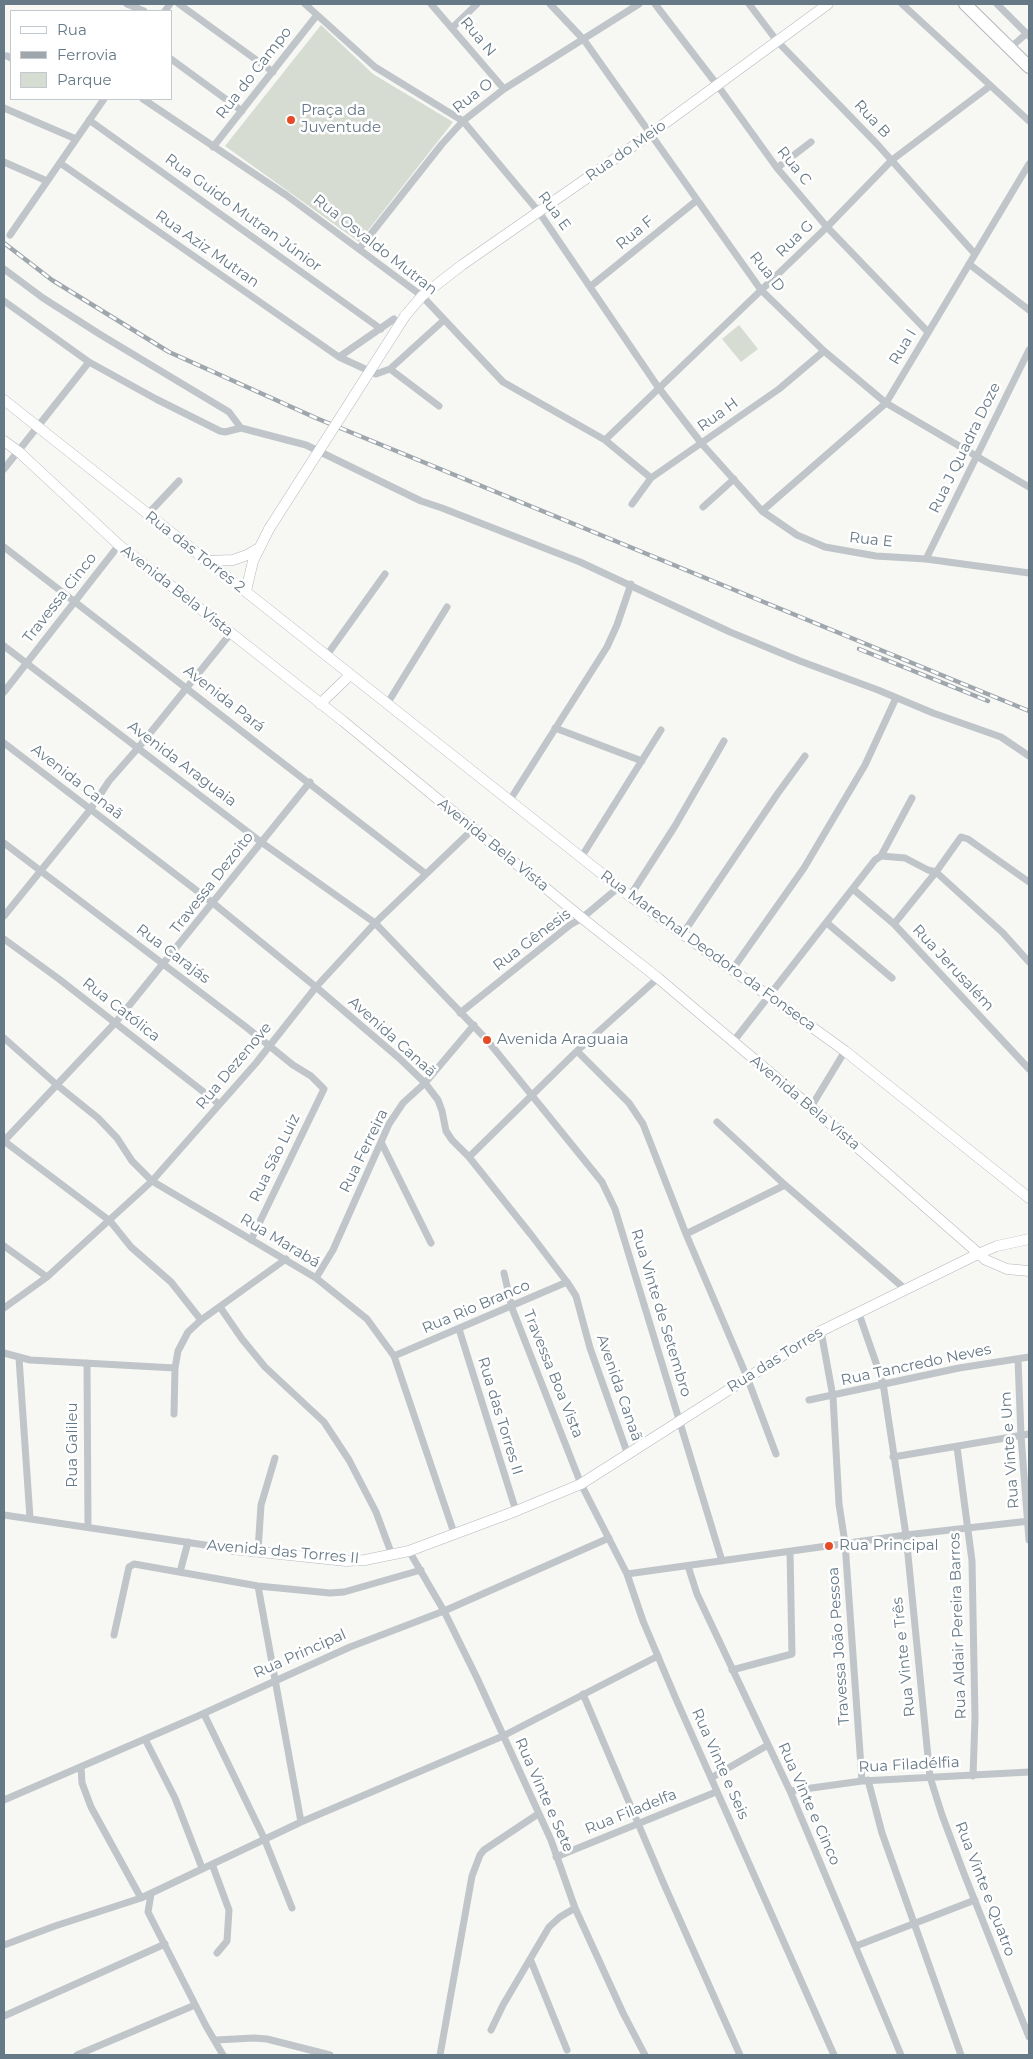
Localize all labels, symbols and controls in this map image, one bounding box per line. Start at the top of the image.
legend [10,10,172,100]
street label: Rua N [456,14,500,60]
text: Rua [57,20,87,39]
street label: Rua do Campo [212,23,296,123]
text: Ferrovia [57,45,117,64]
text: Parque [57,70,112,89]
street label: Rua O [449,75,497,117]
street label: Rua B [850,96,894,142]
place label: Praça da Juventude [301,102,381,137]
marker: Praça da Juventude [285,114,297,126]
street label: Rua do Meio [582,117,670,185]
street label: Rua C [773,143,815,189]
street label: Rua Guido Mutran Júnior [161,150,325,276]
street label: Rua E [534,188,574,234]
street label: Rua Osvaldo Mutran [309,191,441,299]
street label: Rua Aziz Mutran [152,206,262,292]
street label: Rua F [613,212,657,254]
street label: Rua G [772,217,818,261]
street label: Rua D [746,248,788,296]
street label: Rua I [885,326,921,368]
street label: Rua J Quadra Doze [926,380,1004,516]
street label: Rua H [694,394,742,436]
street label: Rua das Torres 2 [142,507,248,597]
street label: Rua E [848,529,894,551]
street label: Avenida Bela Vista [117,541,237,641]
street label: Travessa Cinco [19,549,101,647]
street label: Avenida Pará [180,662,268,736]
street label: Avenida Araguaia [124,717,240,811]
street label: Avenida Canaã [27,741,127,823]
street label: Avenida Bela Vista [434,795,552,895]
street label: Travessa Dezoito [167,828,257,938]
street label: Rua Marechal Deodoro da Fonseca [597,867,819,1035]
street label: Rua Gênesis [490,905,574,975]
street label: Rua Carajás [133,920,213,988]
street label: Rua Jerusalém [908,921,998,1015]
street label: Rua Católica [79,974,163,1046]
street label: Avenida Canaã [344,993,440,1081]
street label: Rua Dezenove [192,1019,276,1113]
place label: Avenida Araguaia [497,1031,629,1049]
marker: Avenida Araguaia [481,1034,493,1046]
street label: Avenida Bela Vista [746,1052,864,1154]
street label: Rua Ferreira [336,1106,392,1196]
street label: Rua São Luiz [246,1111,304,1205]
street label: Rua Marabá [237,1210,323,1272]
street label: Rua Vinte de Setembro [627,1227,695,1399]
street label: Rua Rio Branco [419,1276,533,1338]
street label: Travessa Boa Vista [519,1307,587,1441]
street label: Rua das Torres [724,1323,826,1397]
street label: Avenida Canaã [592,1332,646,1444]
street label: Rua Tancredo Neves [839,1340,993,1390]
street label: Rua das Torres II [474,1355,526,1477]
street label: Rua Vinte e Um [997,1391,1023,1509]
street label: Rua Galileu [64,1402,82,1488]
street label: Rua Aldair Pereira Barros [946,1532,970,1720]
street label: Avenida das Torres II [206,1536,360,1568]
place label: Rua Principal [839,1537,939,1555]
marker: Rua Principal [823,1540,835,1552]
street label: Travessa João Pessoa [824,1566,854,1726]
street label: Rua Vinte e Três [889,1596,919,1718]
street label: Rua Principal [251,1626,349,1682]
street label: Rua Vinte e Seis [687,1706,753,1822]
street label: Rua Vinte e Sete [511,1735,577,1855]
street label: Rua Vinte e Cinco [774,1740,844,1868]
street label: Rua Filadélfia [858,1753,960,1777]
street label: Rua Filadelfa [583,1785,679,1839]
street label: Rua Vinte e Quatro [951,1819,1019,1959]

